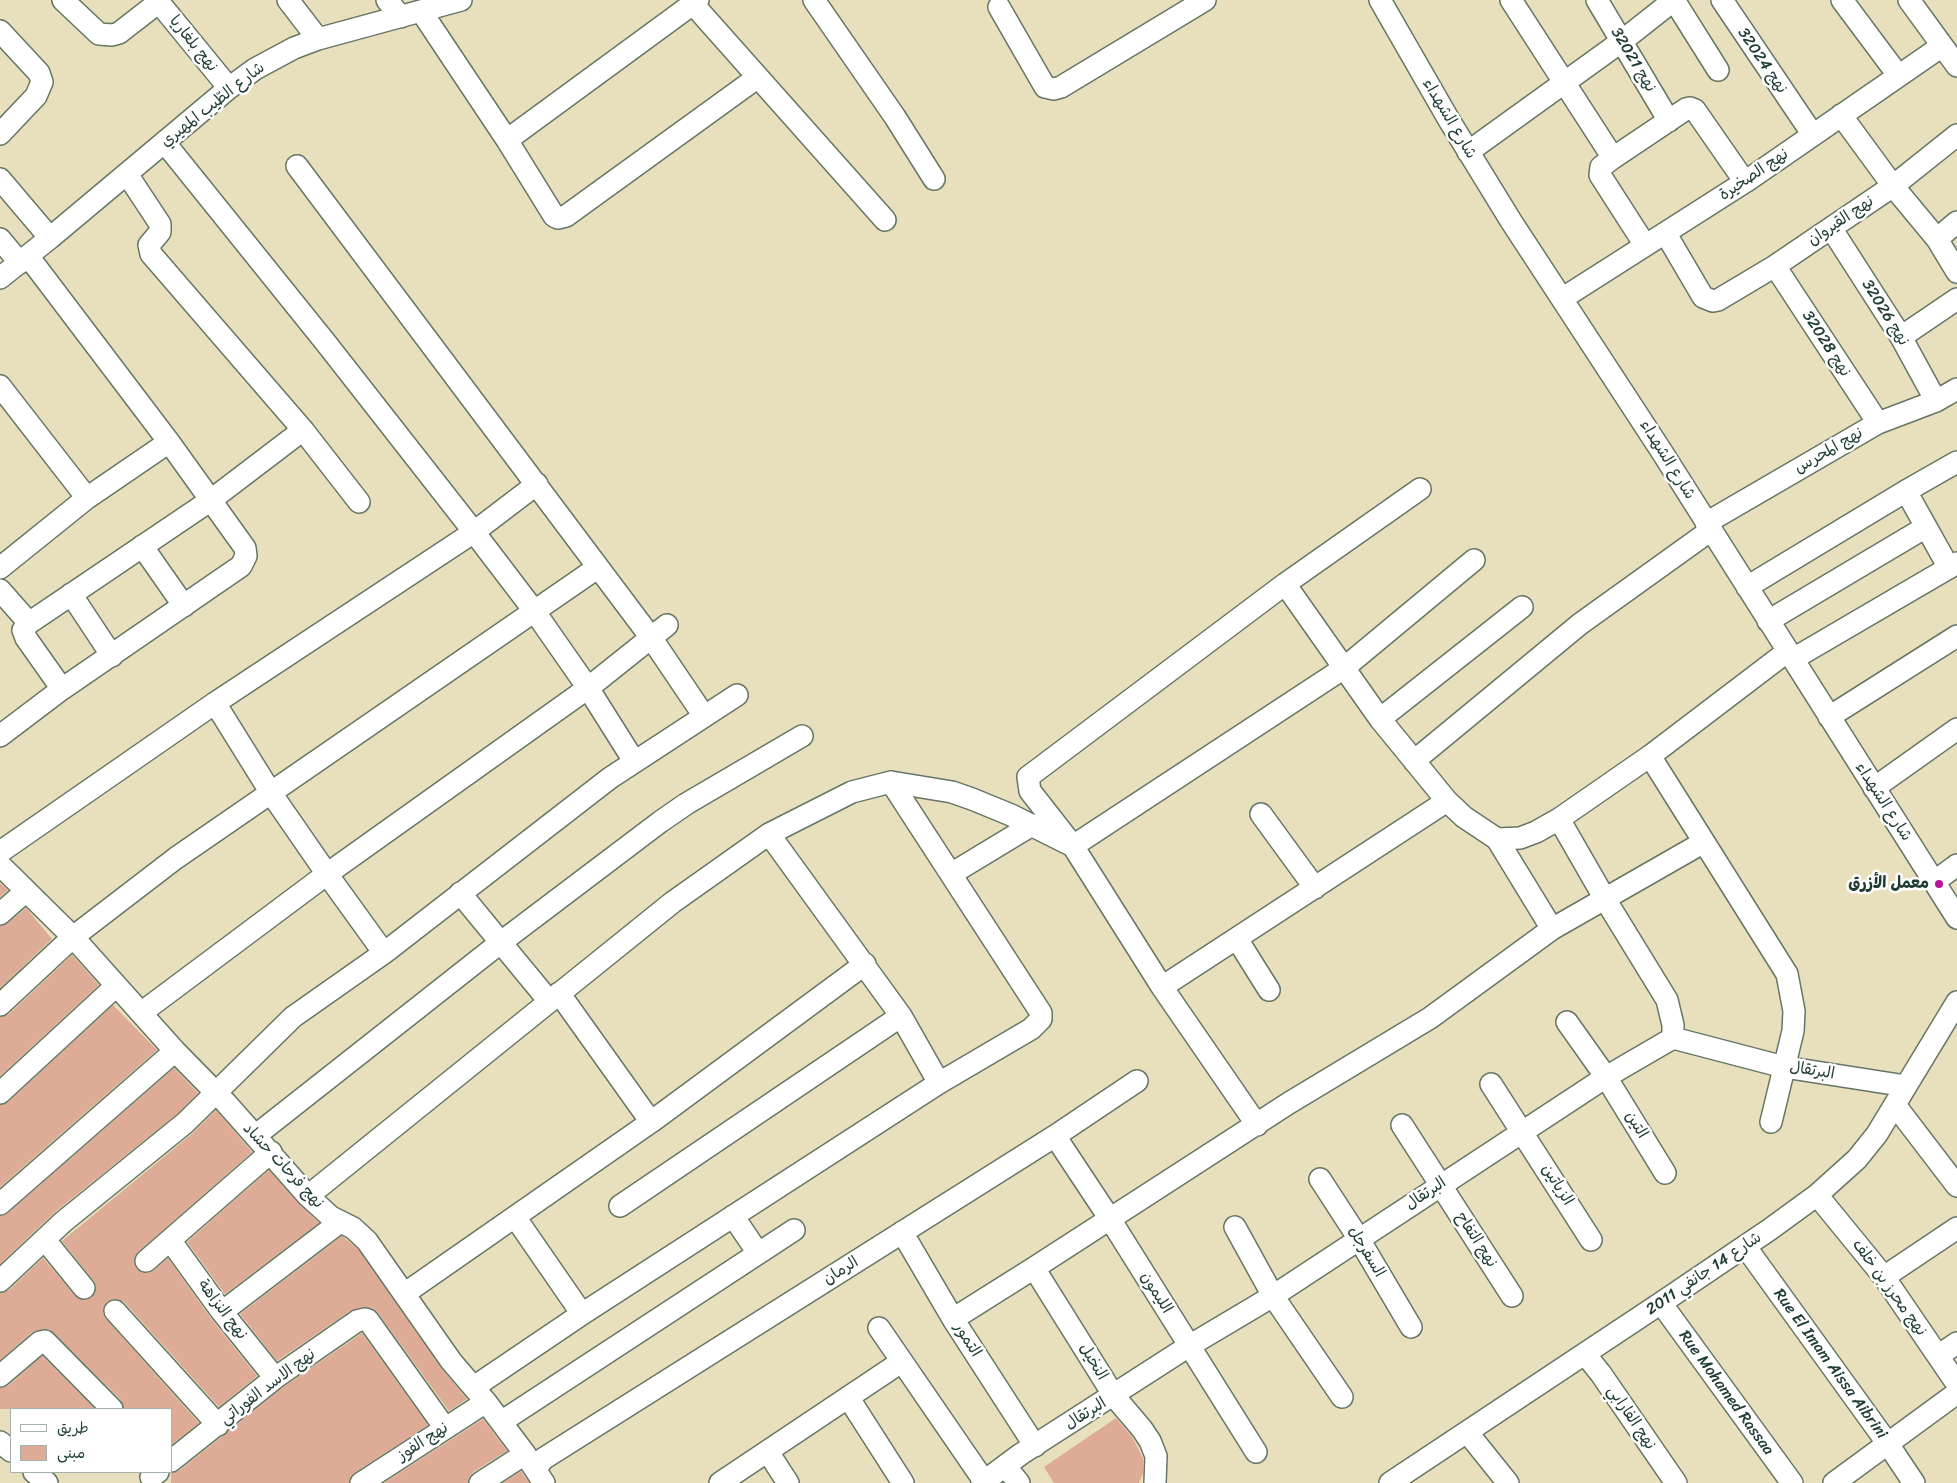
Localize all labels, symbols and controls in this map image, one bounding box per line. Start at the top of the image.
street label: نهج بلغاريا [165,12,221,76]
street label: نهج 32021 [1606,24,1660,96]
street label: نهج 32024 [1733,24,1791,98]
street label: شارع الطّيب المهيري [157,58,269,152]
street label: شارع الشهداء [1418,75,1480,163]
street label: نهج الصخيرة [1716,145,1792,205]
street label: نهج القيروان [1804,192,1878,250]
street label: نهج 32026 [1857,276,1913,350]
street label: نهج 32028 [1798,307,1854,381]
street label: شارع الشهداء [1635,417,1699,503]
street label: نهج المحرس [1791,424,1867,478]
street label: شارع الشهداء [1850,759,1916,845]
place label: معمل الأزرق [1848,874,1929,894]
marker: معمل الأزرق [1933,878,1945,890]
street label: البرتقال [1788,1058,1836,1084]
street label: التين [1620,1108,1652,1142]
street label: نهج فرحات حشاد [238,1119,328,1213]
street label: الزياتين [1537,1161,1577,1209]
street label: البرتقال [1402,1173,1450,1215]
street label: نهج التفاح [1451,1209,1501,1271]
street label: السفرجل [1343,1223,1389,1281]
street label: شارع 14 جانفي 2011 [1643,1228,1765,1320]
street label: نهج محرز بن خلف [1847,1236,1931,1340]
street label: الرمان [820,1253,862,1289]
street label: الليمون [1136,1269,1176,1317]
street label: نهج النزاهة [193,1276,251,1344]
street label: Rue El Imam Aissa Aibrini [1769,1285,1891,1443]
street label: التمور [949,1319,985,1361]
street label: Rue Mohamed Rassaa [1674,1327,1778,1459]
street label: النخيل [1075,1340,1111,1384]
street label: نهج الاسد الفوراتي [216,1345,320,1429]
street label: نهج الفارابي [1603,1382,1659,1454]
street label: البرتقال [1062,1394,1110,1434]
legend [10,1408,172,1473]
text: طريق [57,1415,89,1441]
street label: نهج الفوز [394,1418,452,1466]
text: مبنى [57,1440,85,1466]

